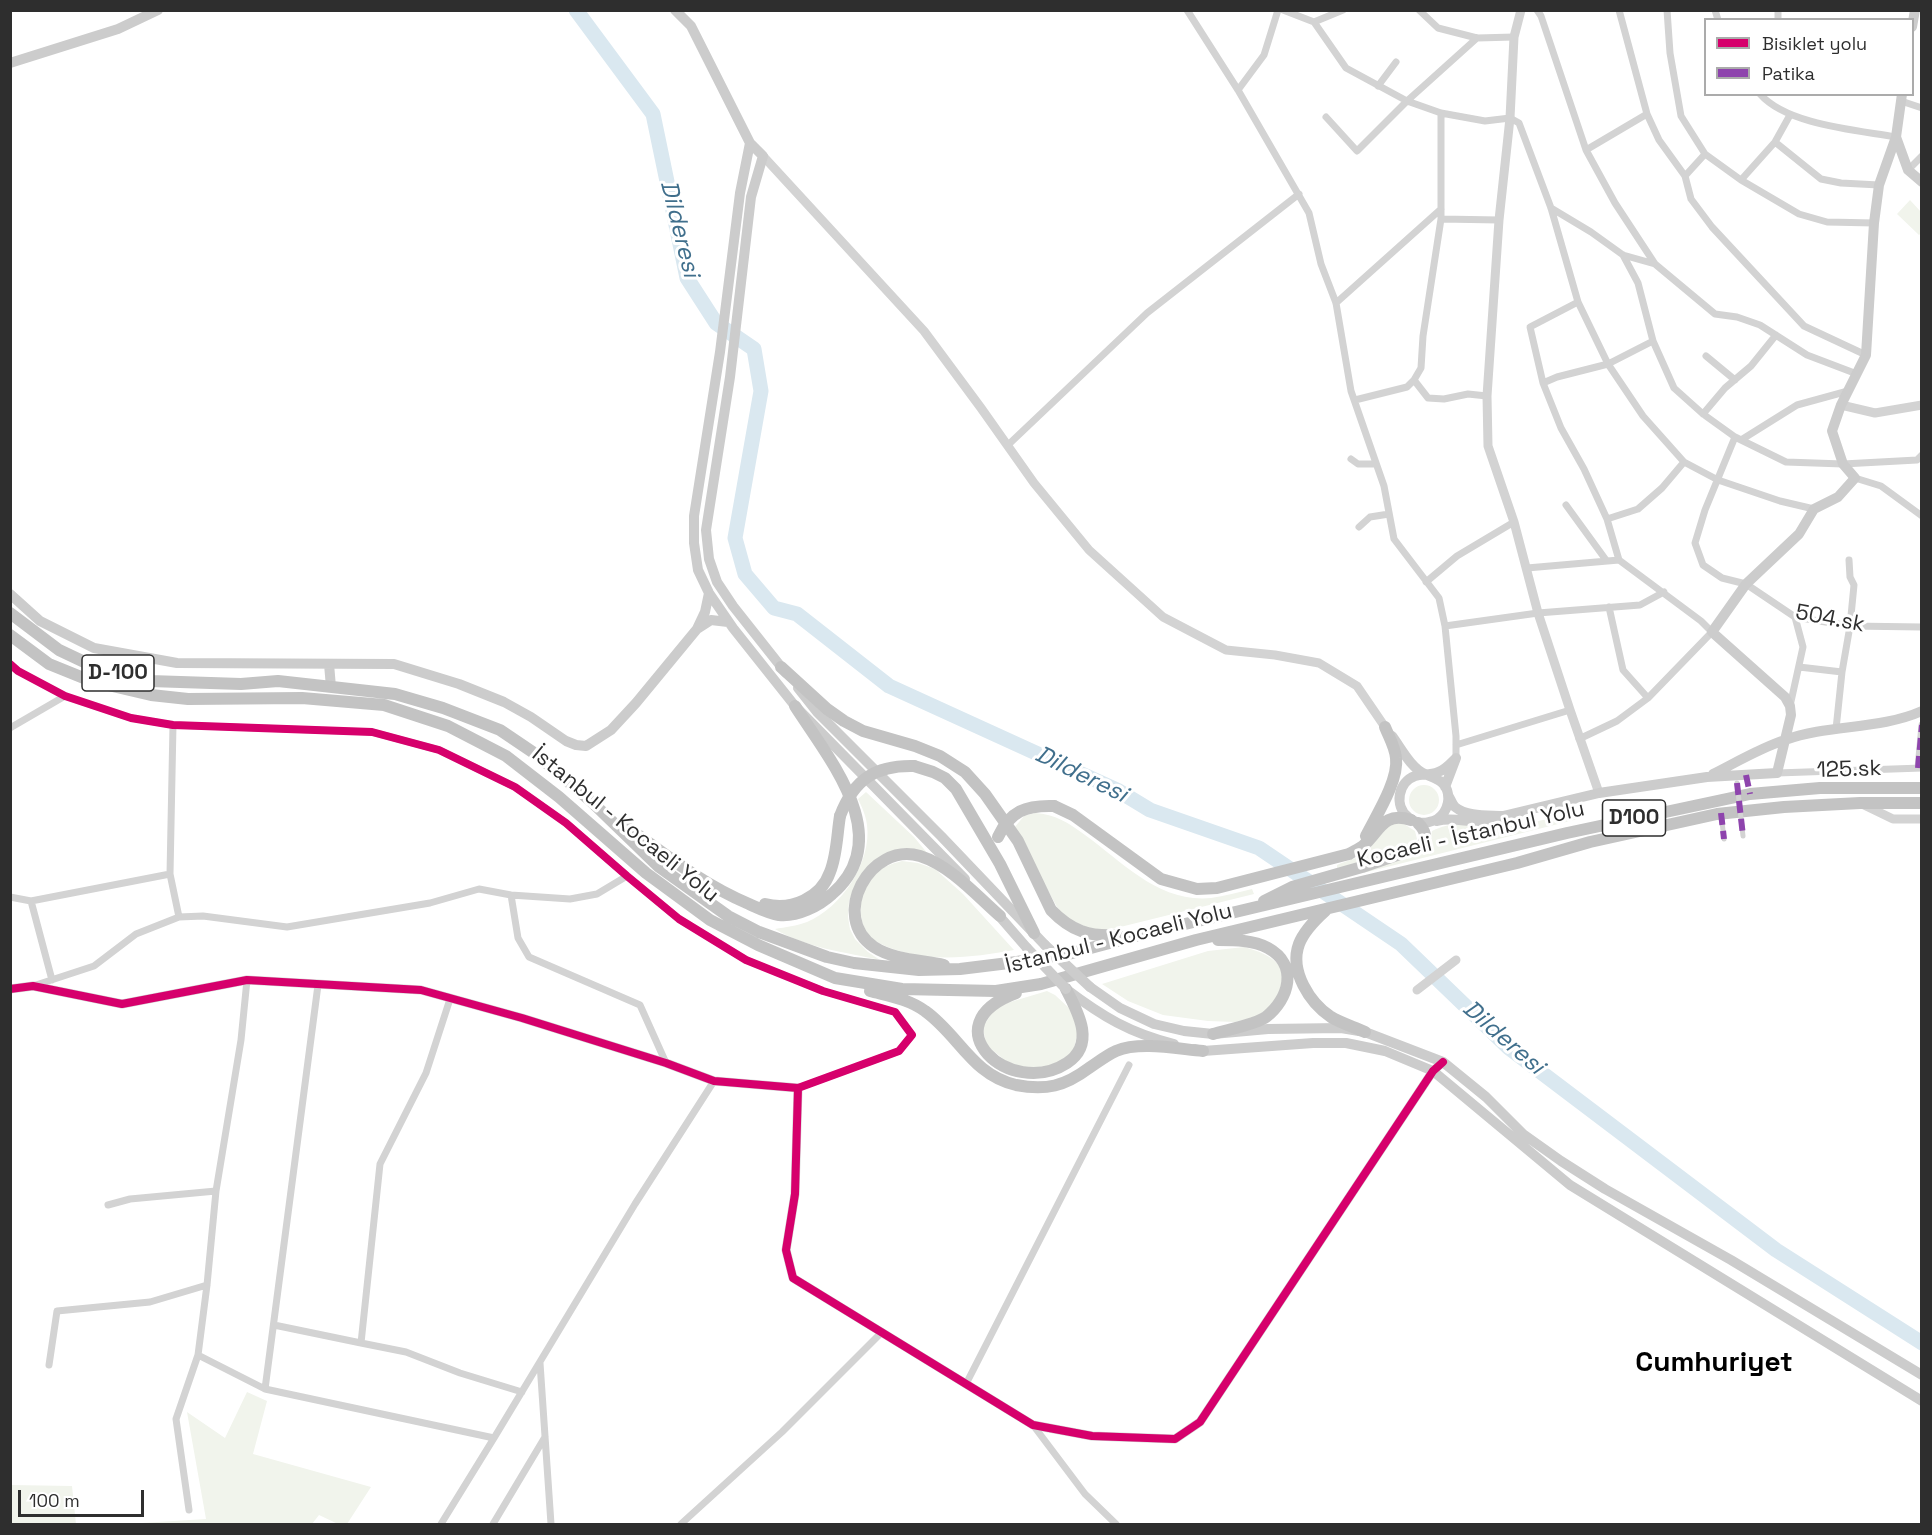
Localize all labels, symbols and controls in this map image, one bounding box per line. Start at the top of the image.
legend [1704,18,1914,96]
text: Bisiklet yolu [1762,32,1867,55]
text: Patika [1762,62,1815,85]
water label: Dilderesi [653,178,705,280]
street label: 504.sk [1793,599,1867,639]
road number: D-100 [82,655,154,691]
water label: Dilderesi [1030,740,1132,810]
street label: İstanbul - Kocaeli Yolu [526,742,724,908]
street label: 125.sk [1816,756,1882,784]
street label: Kocaeli - İstanbul Yolu [1355,796,1587,874]
road number: D100 [1602,800,1666,836]
street label: İstanbul - Kocaeli Yolu [1003,898,1235,980]
water label: Dilderesi [1456,995,1550,1081]
district label: Cumhuriyet [1635,1346,1793,1380]
scale bar [21,1478,147,1516]
text: 100 m [29,1489,80,1512]

